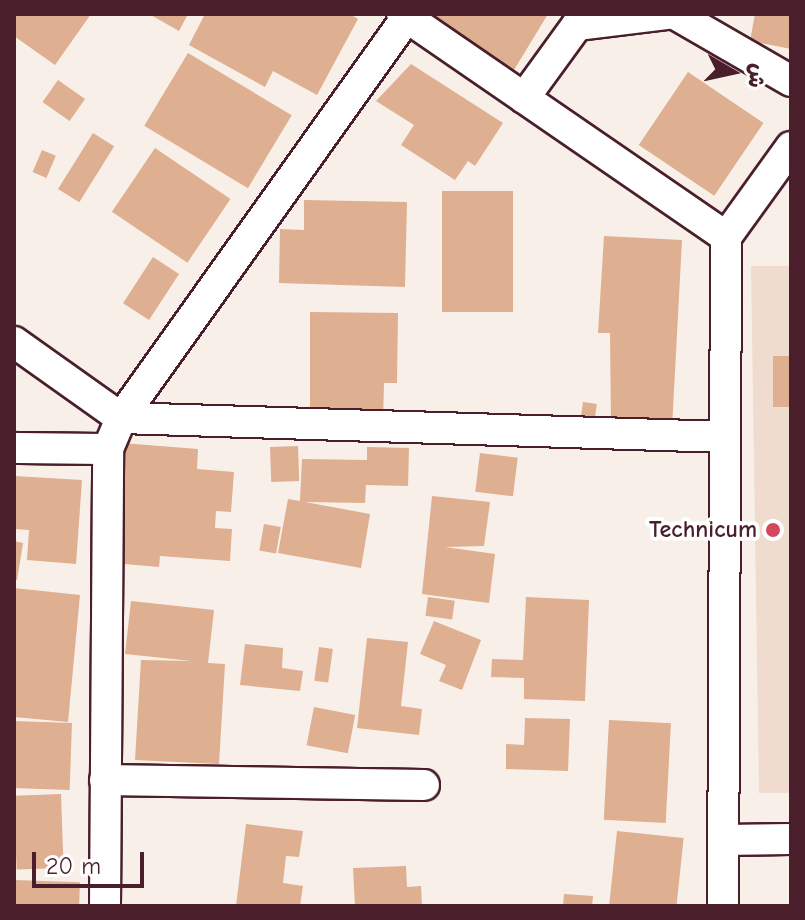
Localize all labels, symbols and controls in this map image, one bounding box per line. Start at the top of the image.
north arrow [693,32,773,112]
text: ش [742,62,771,90]
place label: Technicum [649,516,757,544]
marker: Technicum [764,521,782,539]
scale bar [36,836,148,886]
text: 20 m [46,852,101,880]

